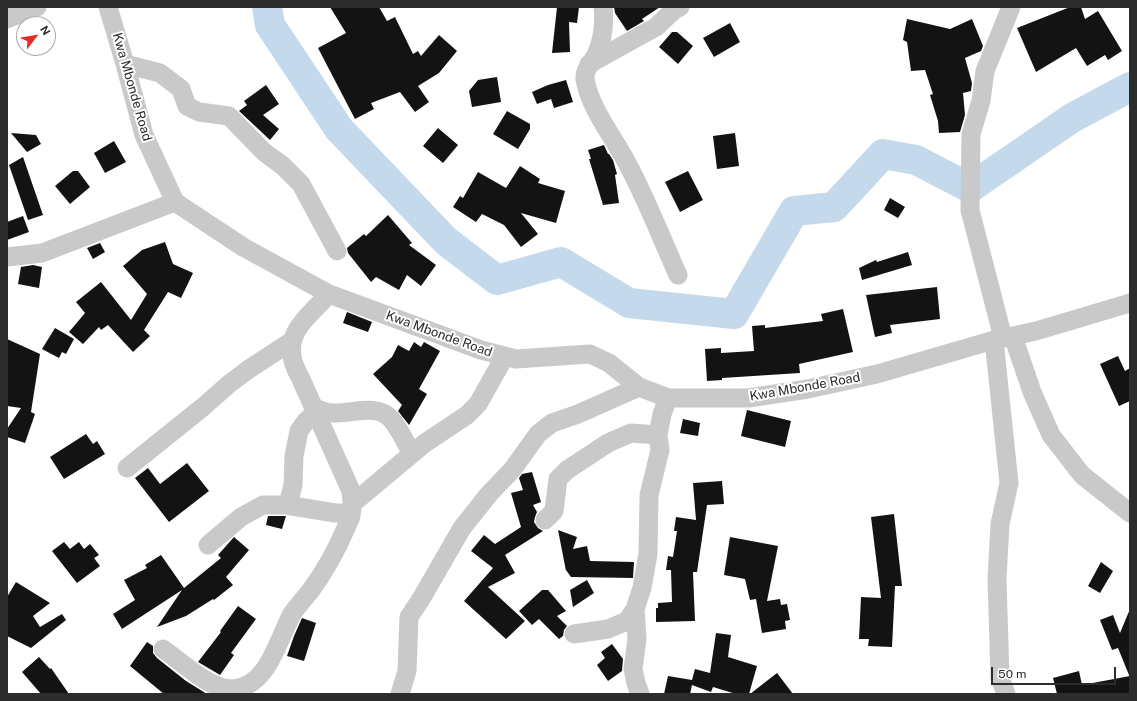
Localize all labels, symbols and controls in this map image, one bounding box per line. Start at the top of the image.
north arrow [16,16,56,56]
text: N [38,24,53,37]
street label: Kwa Mbonde Road [109,31,155,143]
street label: Kwa Mbonde Road [384,308,494,360]
street label: Kwa Mbonde Road [749,370,861,404]
scale bar [993,659,1118,685]
text: 50 m [998,667,1026,681]

